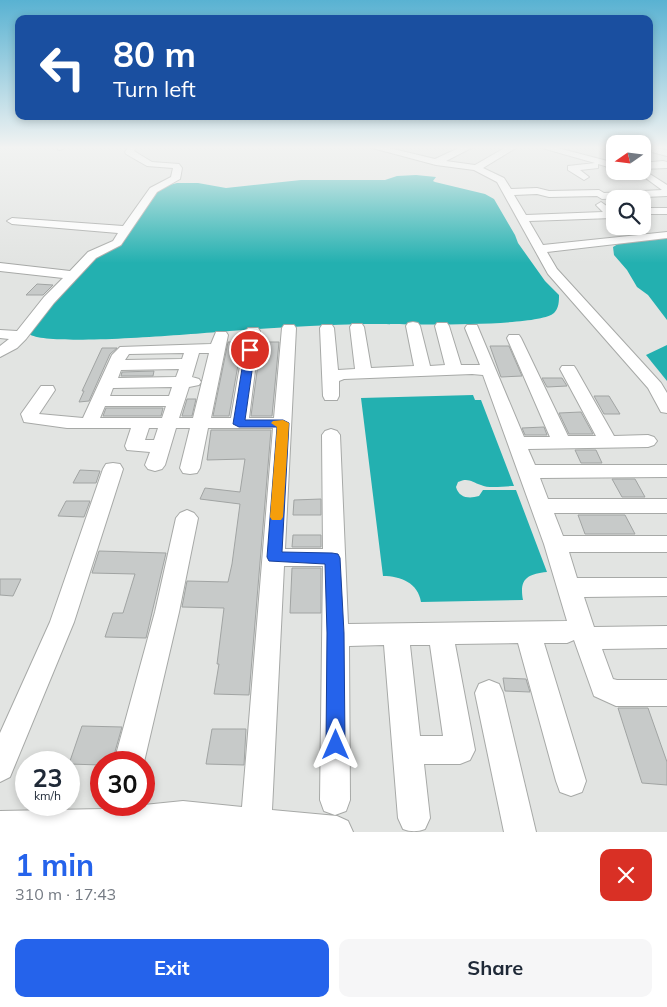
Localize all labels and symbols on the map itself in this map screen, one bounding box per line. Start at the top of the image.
north arrow [606,135,651,180]
pin [229,329,271,371]
position arrow [309,718,361,770]
speed limit sign: 30 [90,751,155,816]

